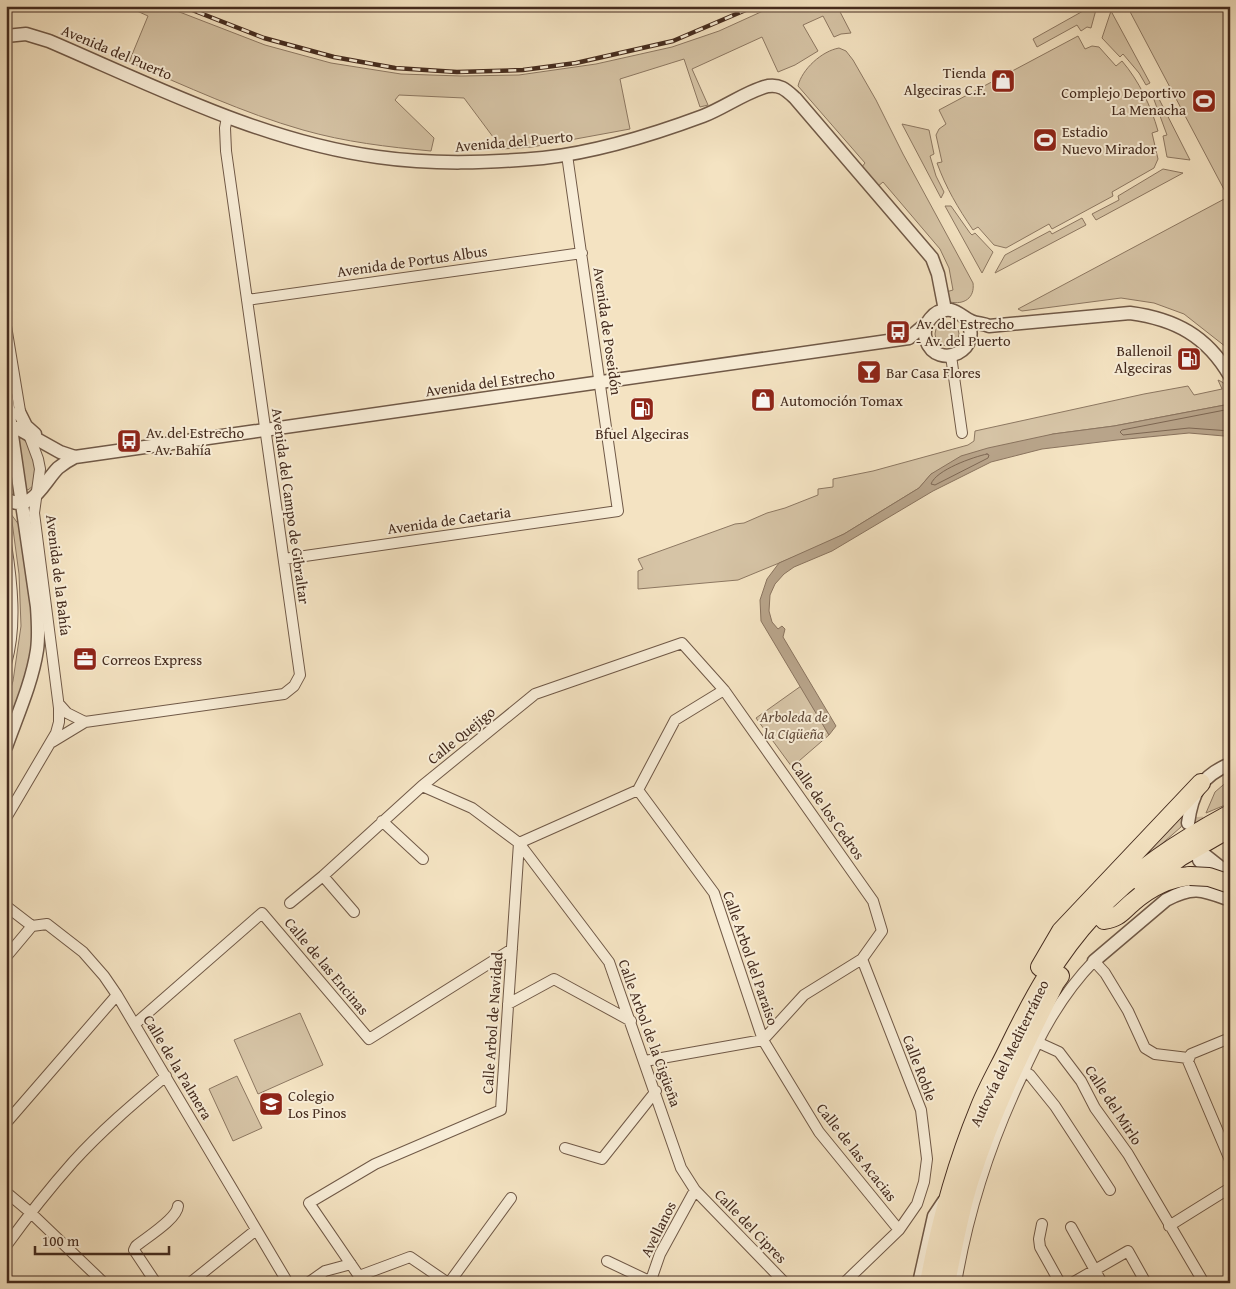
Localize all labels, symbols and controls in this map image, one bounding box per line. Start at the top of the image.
street label: Avenida del Puerto [58,19,176,85]
place label: Tienda Algeciras C.F. [904,62,986,100]
shop icon: Tienda Algeciras C.F. [990,68,1016,94]
place label: Complejo Deportivo La Menacha [1061,82,1186,120]
sports icon: Complejo Deportivo La Menacha [1191,88,1217,114]
place label: Estadio Nuevo Mirador [1062,121,1157,159]
street label: Avenida del Puerto [454,125,574,157]
sports icon: Estadio Nuevo Mirador [1032,127,1058,153]
street label: Avenida de Portus Albus [335,240,489,282]
street label: Avenida de Poseidón [589,266,627,397]
place label: Av. del Estrecho - Av. del Puerto [916,313,1015,351]
bus stop icon: Av. del Estrecho - Av. del Puerto [885,319,911,345]
place label: Ballenoil Algeciras [1114,340,1172,378]
fuel station icon: Ballenoil Algeciras [1176,346,1202,372]
bar icon: Bar Casa Flores [856,359,882,385]
street label: Avenida del Estrecho [424,362,556,401]
place label: Bar Casa Flores [886,362,981,383]
shop icon: Automoción Tomax [750,387,776,413]
place label: Automoción Tomax [780,390,903,411]
fuel station icon: Bfuel Algeciras [629,396,655,422]
street label: Avenida del Campo de Gibraltar [267,407,315,605]
place label: Av. del Estrecho - Av. Bahía [146,422,245,460]
place label: Bfuel Algeciras [595,423,689,444]
bus stop icon: Av. del Estrecho - Av. Bahía [116,428,142,454]
street label: Avenida de Caetaria [386,501,512,539]
street label: Avenida de la Bahía [41,513,77,637]
office icon: Correos Express [72,646,98,672]
place label: Correos Express [102,649,202,670]
street label: Calle Quejigo [423,701,500,769]
park label: Arboleda de la Cigüeña [759,706,828,744]
street label: Calle de los Cedros [786,756,870,864]
street label: Calle Arbol del Paraiso [718,888,784,1028]
street label: Calle de las Encinas [280,913,374,1019]
street label: Calle Arbol de Navidad [477,951,507,1095]
street label: Calle Arbol de la Cigüeña [614,956,686,1110]
street label: Autovía del Mediterráneo [964,976,1054,1130]
street label: Calle de la Palmera [138,1011,218,1123]
street label: Calle Roble [898,1032,942,1104]
street label: Calle del Mirlo [1080,1061,1148,1149]
place label: Colegio Los Pinos [288,1085,347,1123]
school or university icon: Colegio Los Pinos [258,1091,284,1117]
street label: Calle de las Acacias [812,1098,902,1206]
street label: Calle del Cipres [710,1184,792,1268]
street label: Avellanos [635,1197,681,1261]
scale bar [35,1224,169,1256]
text: 100 m [42,1230,80,1251]

